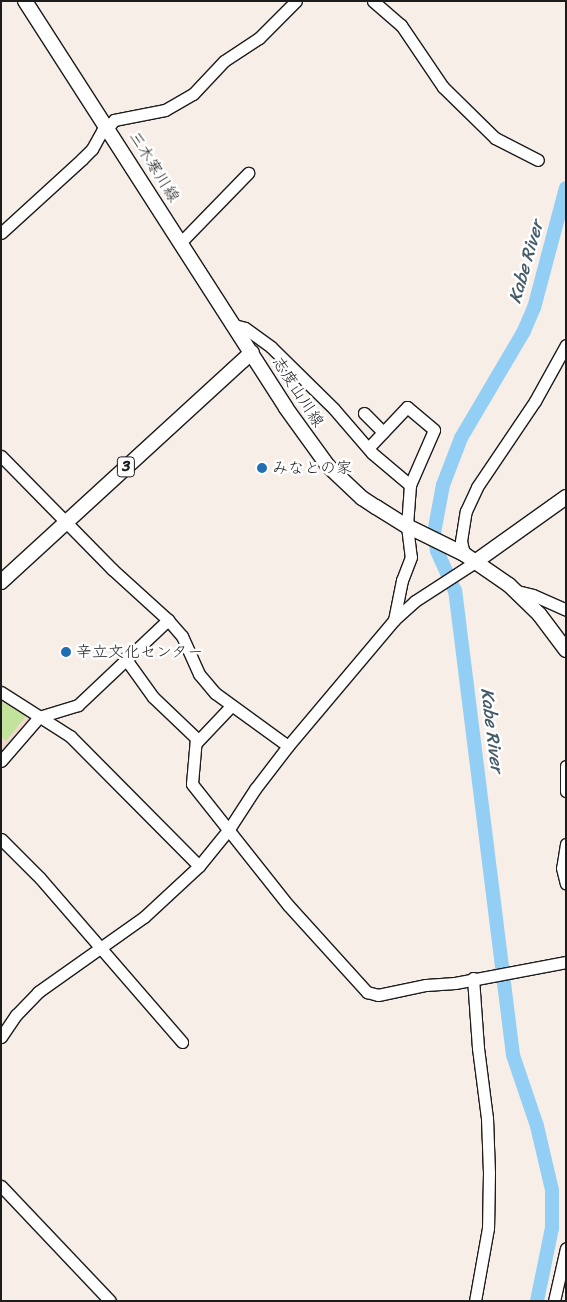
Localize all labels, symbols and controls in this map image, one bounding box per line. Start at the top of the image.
street label: 三木寒川線 [125,128,183,206]
water label: Kabe River [504,218,548,306]
street label: 志度山川線 [268,353,328,431]
road number: 3 [116,454,136,480]
place label: みなとの家 [272,458,352,478]
marker: みなとの家 [256,462,268,474]
place label: 辛立文化センター [76,642,204,662]
marker: 辛立文化センター [60,646,72,658]
water label: Kabe River [476,687,508,773]

